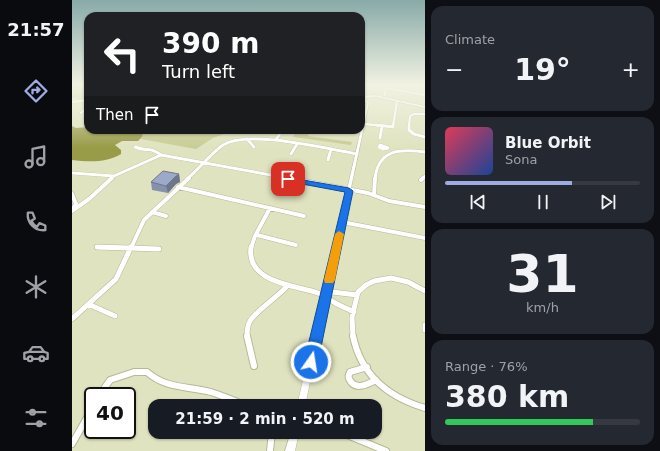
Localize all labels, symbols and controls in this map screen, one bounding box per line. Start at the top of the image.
text: 21:57 [7,19,65,40]
text: 390 m [162,27,259,60]
icon: left [96,28,148,80]
text: Climate [445,32,495,47]
text: 19° [514,52,571,87]
text: − [445,57,463,82]
text: + [622,57,640,82]
text: Turn left [162,61,235,82]
icon: directions [22,77,50,105]
icon: arrive [141,104,163,126]
text: Then [96,106,133,124]
text: Blue Orbit [505,134,591,152]
icon: music [22,143,50,171]
text: Sona [505,152,537,167]
pin [271,162,305,196]
icon: arrive [277,168,299,190]
icon: previous [467,191,489,213]
icon: pause [532,191,554,213]
icon: next [597,191,619,213]
icon: phone [22,208,50,236]
text: 31 [506,244,579,304]
icon: climate [22,273,50,301]
text: km/h [526,300,559,315]
icon: car [22,339,50,367]
position arrow [290,341,332,383]
text: Range · 76% [445,359,528,374]
text: 380 km [445,379,569,414]
speed limit sign: 40 [84,387,136,439]
icon: filters [22,404,50,432]
text: 21:59 · 2 min · 520 m [175,410,355,428]

